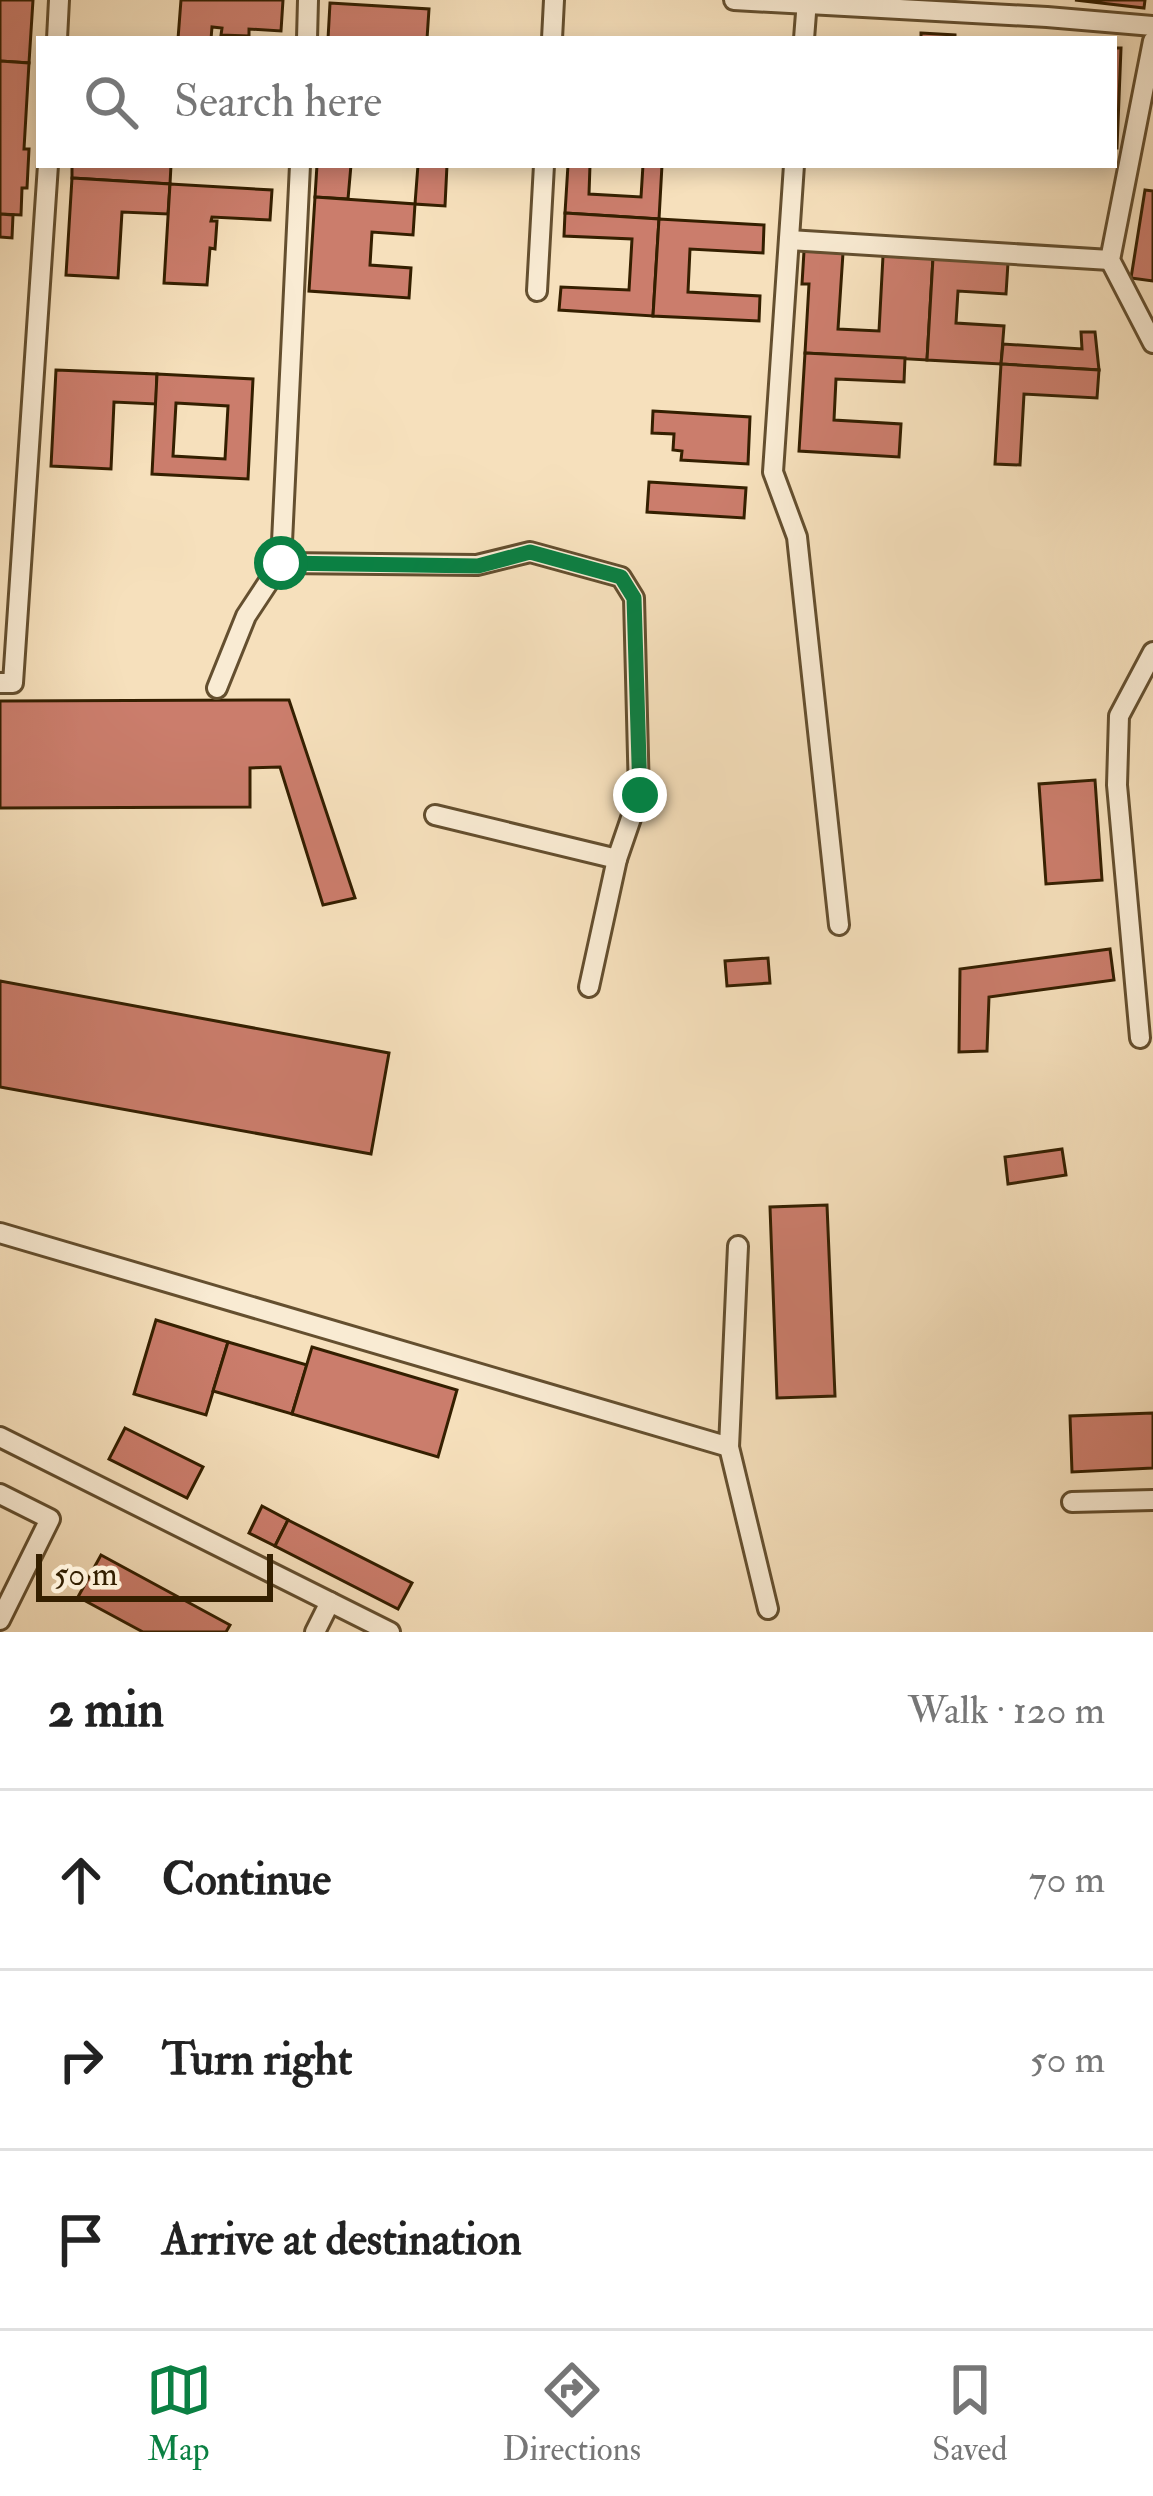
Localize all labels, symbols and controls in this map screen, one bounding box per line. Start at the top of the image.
search box [36,36,1117,168]
icon: search [78,69,144,135]
text: Search here [174,74,382,130]
route start [254,536,308,590]
route end [613,768,667,822]
scale bar [36,1548,273,1601]
text: 50 m [54,1554,118,1595]
text: 2 min [48,1678,164,1742]
text: Walk · 120 m [908,1686,1105,1735]
icon: ahead [48,1847,114,1913]
text: Continue [162,1852,331,1908]
text: 70 m [1029,1855,1105,1904]
icon: right [48,2027,114,2093]
text: Turn right [162,2032,352,2088]
text: 50 m [1030,2035,1105,2084]
icon: arrive [48,2207,114,2273]
text: Arrive at destination [162,2212,522,2268]
tab: Map [146,2357,212,2470]
tab: Directions [503,2357,641,2470]
tab: Saved [932,2357,1007,2470]

